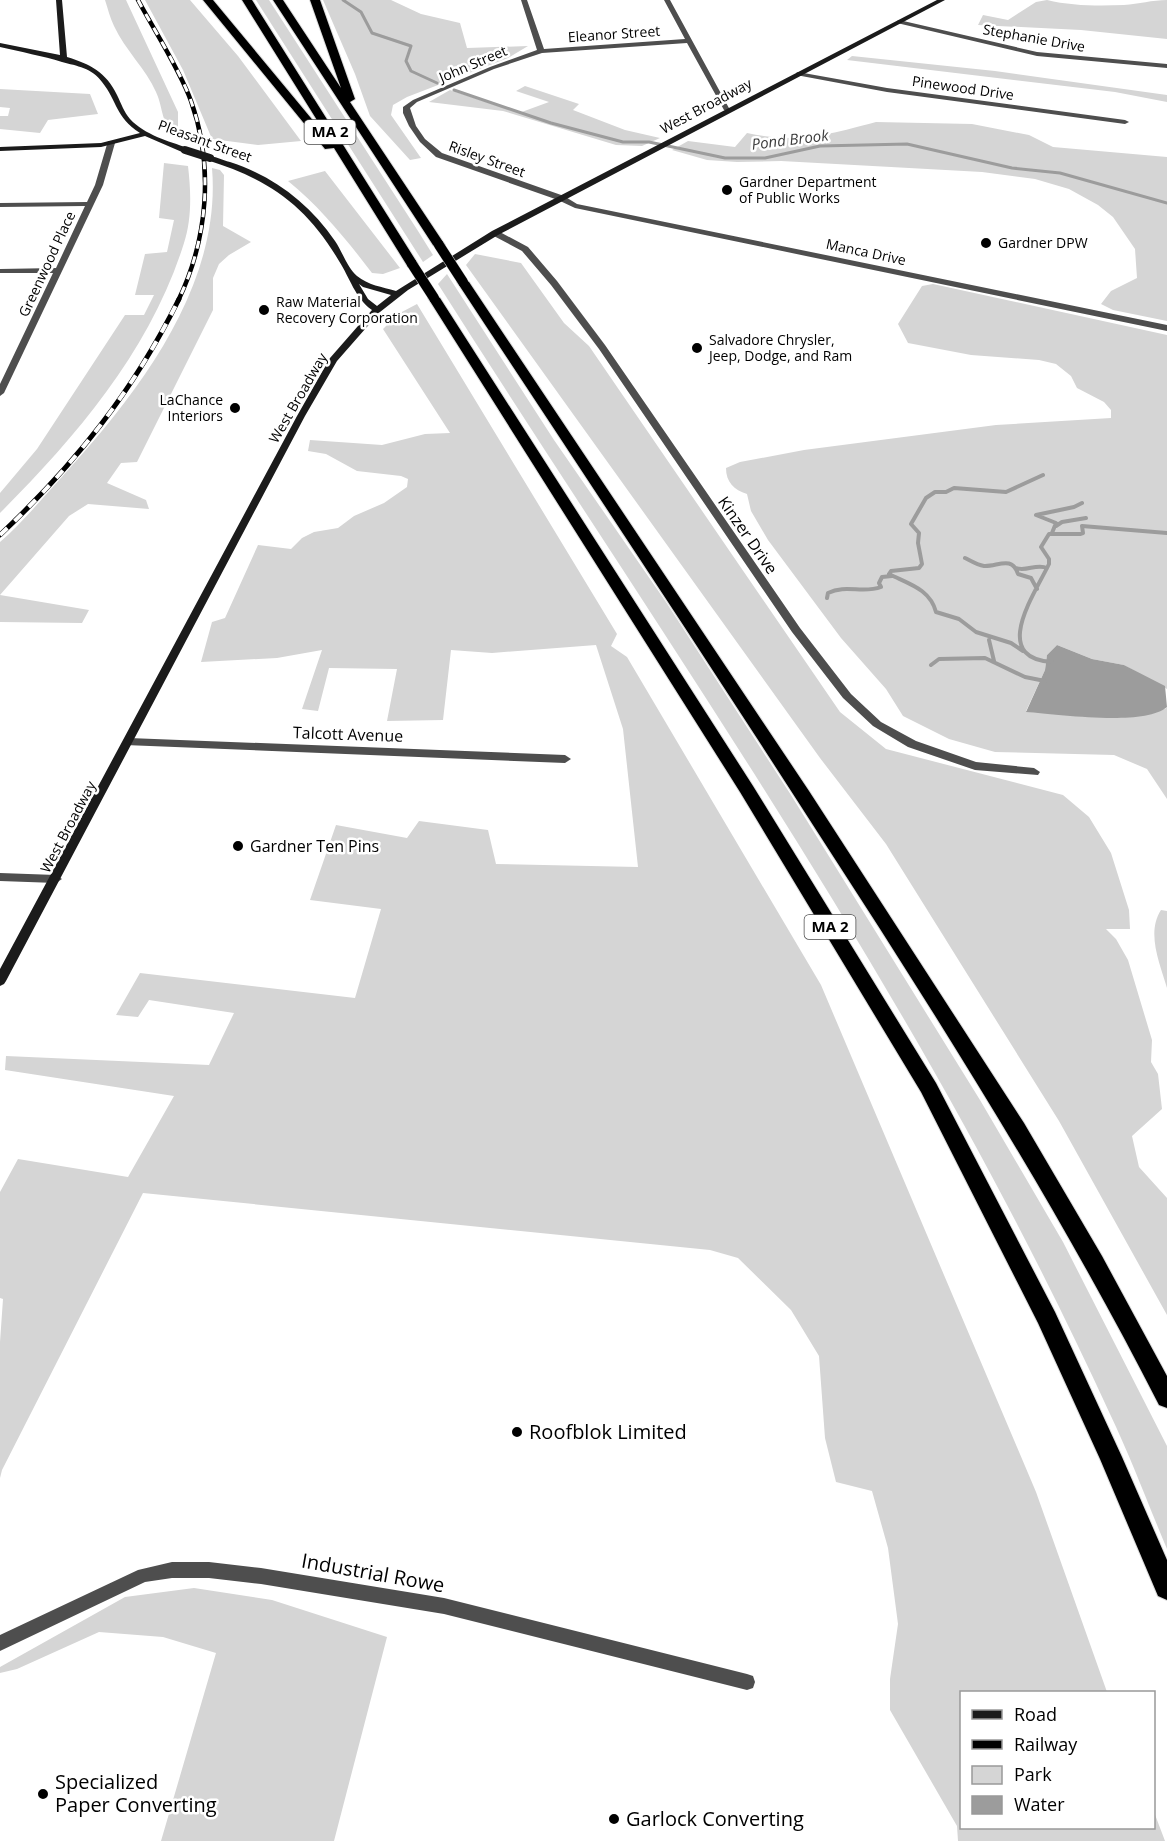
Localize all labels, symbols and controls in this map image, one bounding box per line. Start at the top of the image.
street label: Stephanie Drive [982,19,1087,56]
street label: Eleanor Street [567,21,661,46]
street label: John Street [434,41,510,87]
street label: Pinewood Drive [911,71,1015,104]
street label: West Broadway [657,73,756,138]
street label: Pleasant Street [156,115,255,166]
road number: MA 2 [304,120,356,144]
water label: Pond Brook [750,124,830,154]
street label: Risley Street [446,136,528,181]
place label: Gardner Department of Public Works [739,172,877,207]
marker: Gardner Department of Public Works [720,183,734,197]
street label: Greenwood Place [14,208,79,320]
place label: Gardner DPW [998,233,1088,252]
street label: Manca Drive [824,234,908,269]
marker: Gardner DPW [979,236,993,250]
place label: Raw Material Recovery Corporation [276,292,418,327]
marker: Raw Material Recovery Corporation [257,303,271,317]
place label: Salvadore Chrysler, Jeep, Dodge, and Ram [707,330,852,365]
marker: Salvadore Chrysler, Jeep, Dodge, and Ram [690,341,704,355]
street label: West Broadway [264,348,332,446]
place label: LaChance Interiors [160,390,223,425]
marker: LaChance Interiors [228,401,242,415]
street label: Kinzer Drive [713,492,783,578]
street label: Talcott Avenue [293,721,404,747]
street label: West Broadway [35,777,100,876]
place label: Gardner Ten Pins [250,835,379,857]
marker: Gardner Ten Pins [231,839,245,853]
road number: MA 2 [804,915,856,939]
place label: Roofblok Limited [529,1418,687,1445]
marker: Roofblok Limited [510,1425,524,1439]
street label: Industrial Rowe [299,1547,447,1598]
legend [960,1691,1155,1829]
text: Road [1014,1702,1057,1726]
text: Railway [1014,1732,1078,1756]
text: Park [1014,1762,1052,1786]
place label: Specialized Paper Converting [55,1768,217,1818]
marker: Specialized Paper Converting [36,1787,50,1801]
text: Water [1014,1792,1065,1816]
place label: Garlock Converting [626,1805,804,1832]
marker: Garlock Converting [607,1812,621,1826]

